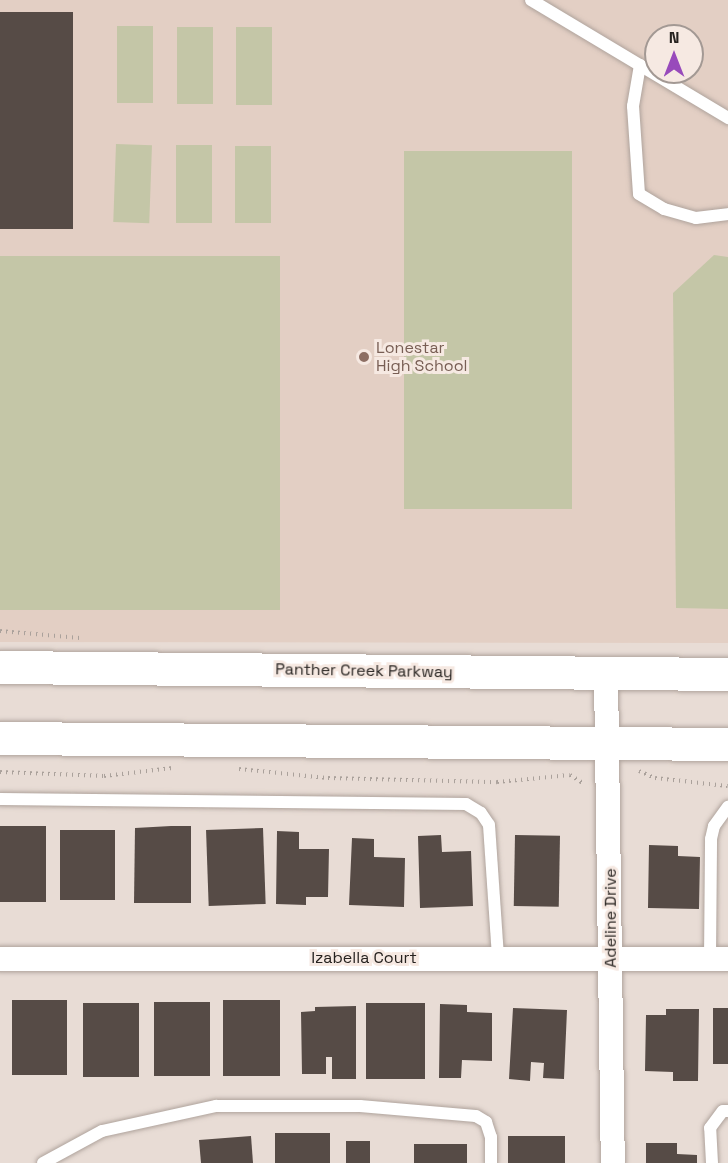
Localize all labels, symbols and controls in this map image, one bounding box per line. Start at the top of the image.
north arrow [644,24,704,84]
text: N [669,27,679,48]
place label: Lonestar High School [376,338,467,376]
marker: Lonestar High School [357,350,371,364]
street label: Panther Creek Parkway [275,660,453,682]
street label: Adeline Drive [601,868,621,968]
street label: Izabella Court [311,948,417,968]

